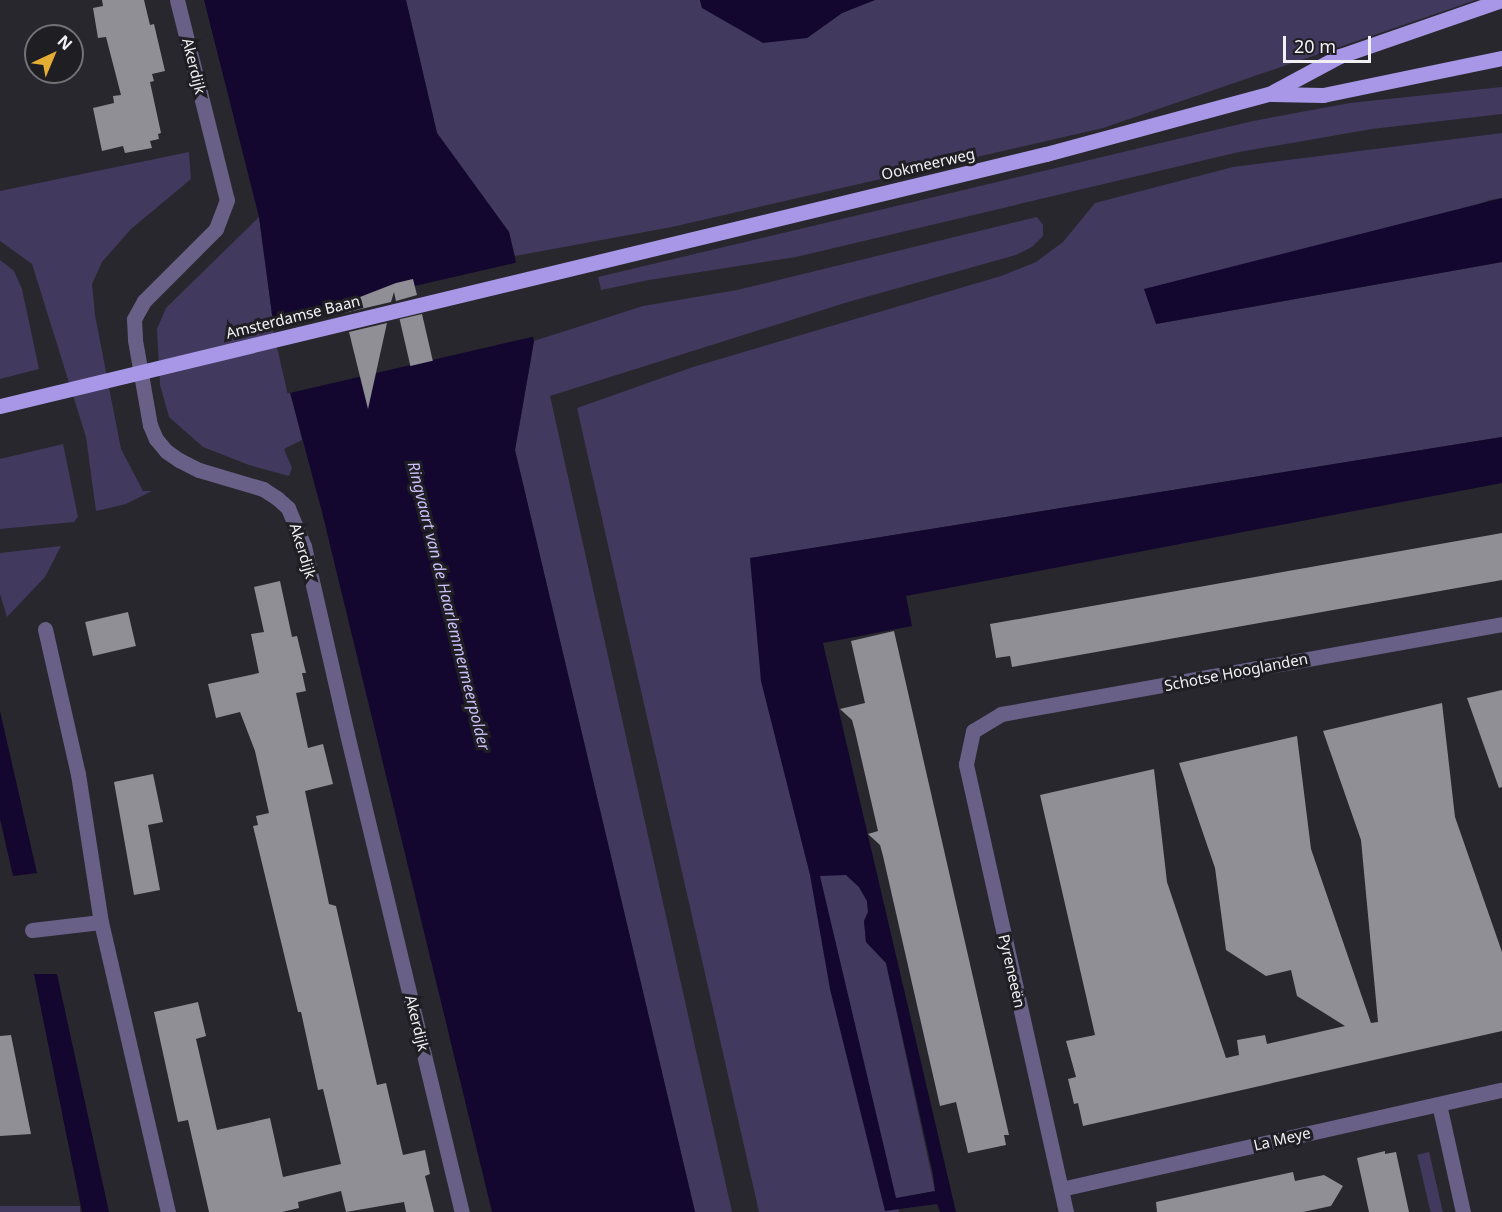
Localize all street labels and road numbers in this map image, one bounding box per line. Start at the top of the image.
street label: Akerdijk [178,36,210,96]
street label: Ookmeerweg [879,144,977,184]
street label: Amsterdamse Baan [224,292,362,342]
street label: Akerdijk [286,521,320,581]
street label: Schotse Hooglanden [1163,649,1309,695]
street label: Pyreneeën [995,932,1029,1010]
street label: Akerdijk [401,993,433,1053]
street label: La Meye [1252,1124,1312,1154]

